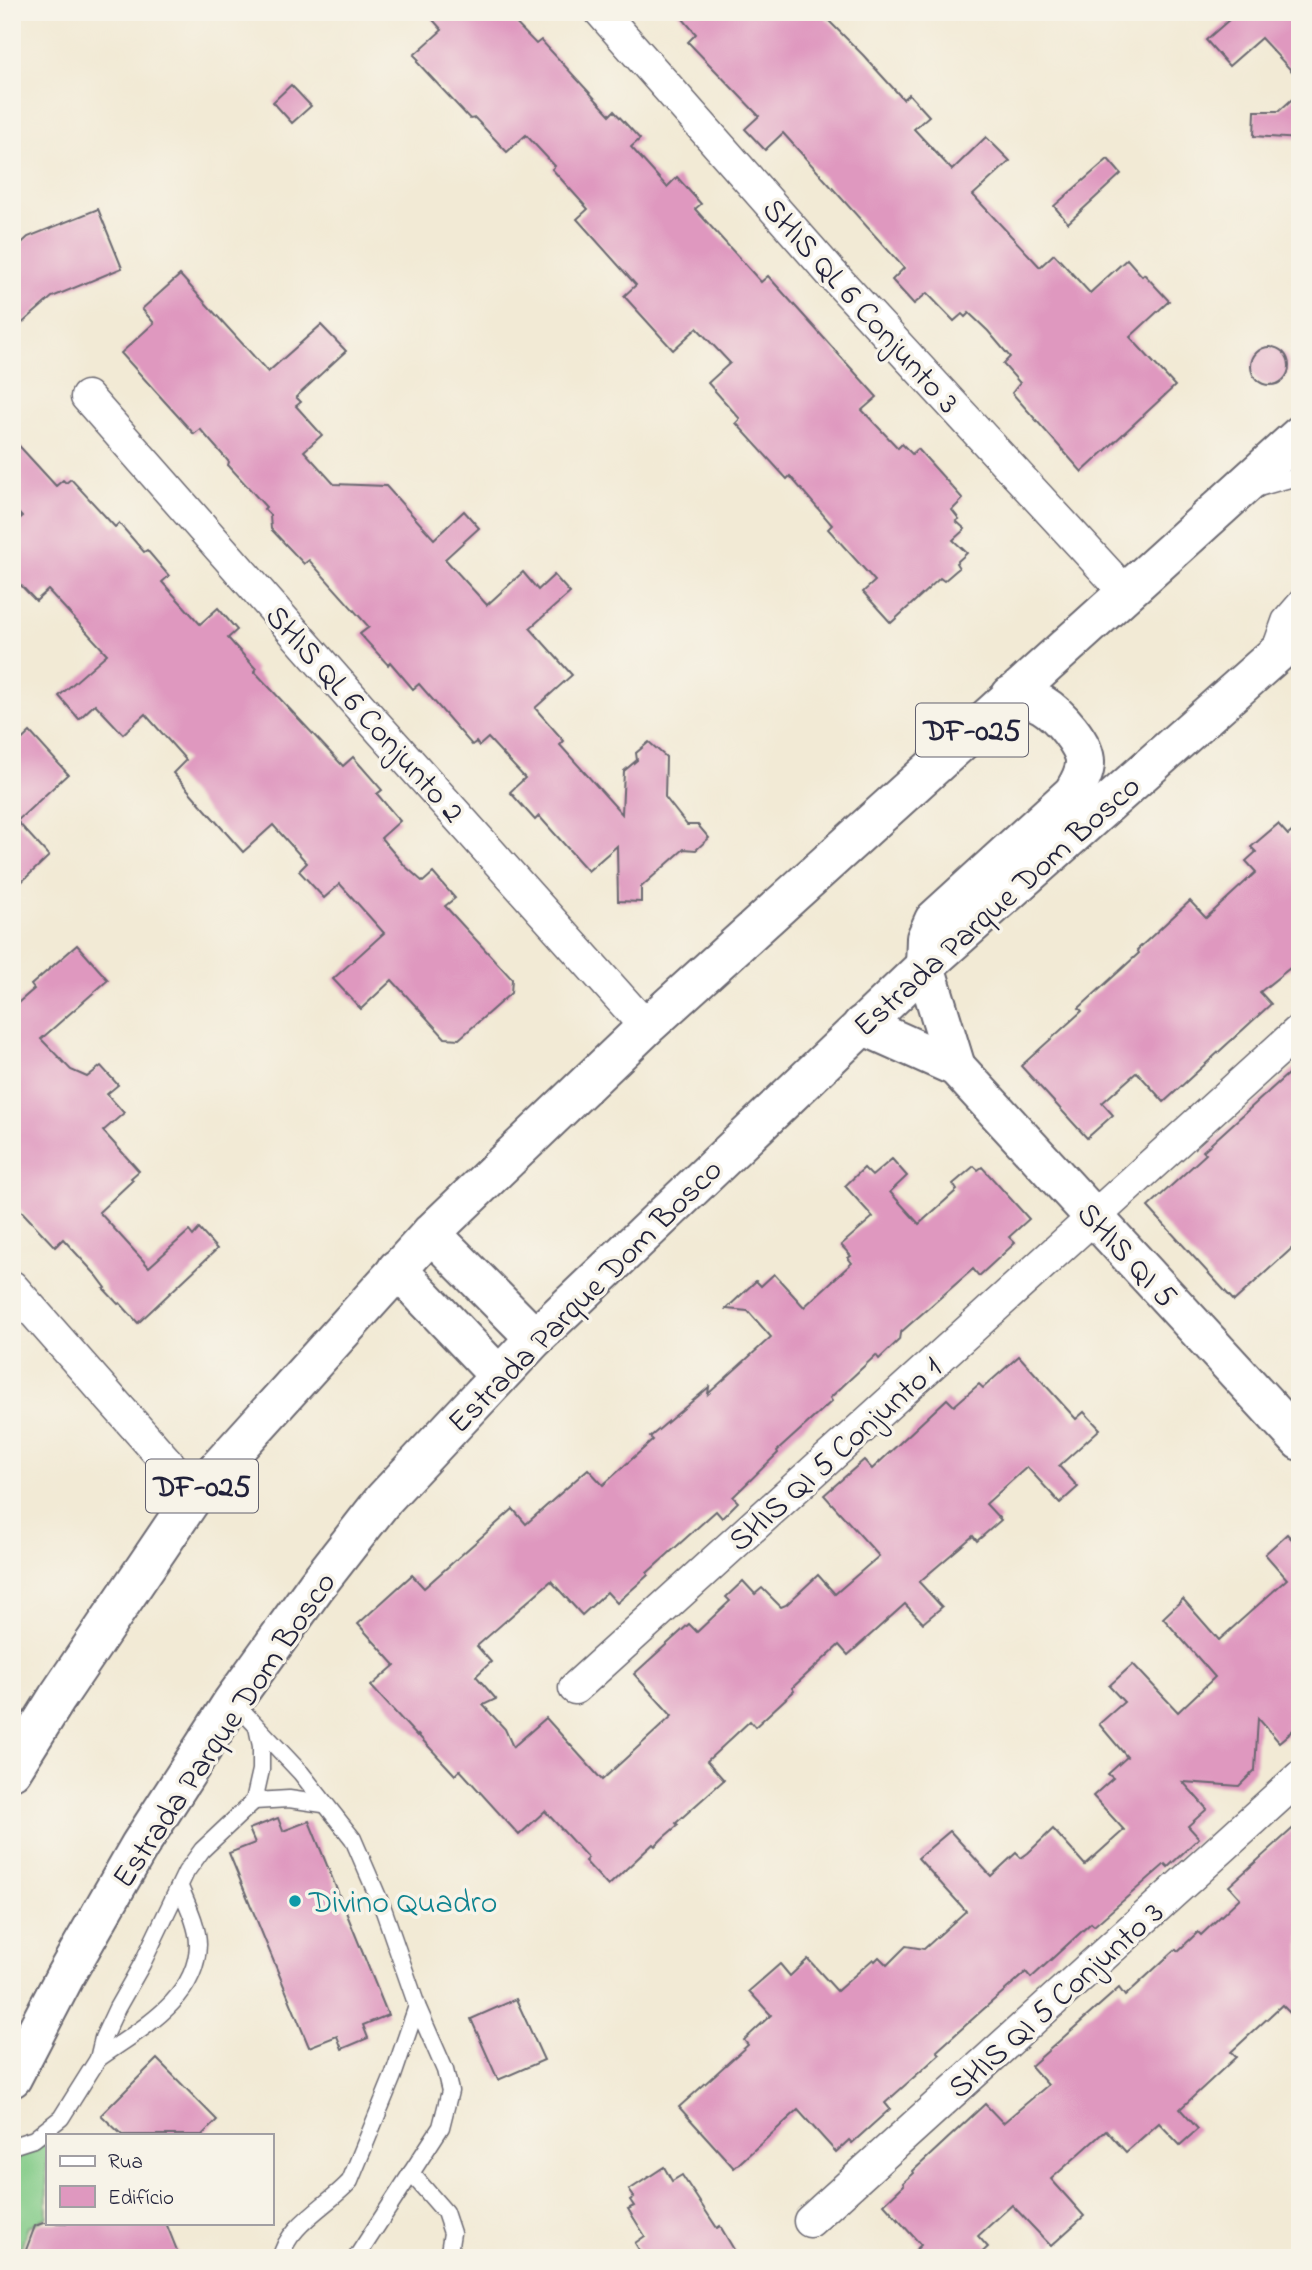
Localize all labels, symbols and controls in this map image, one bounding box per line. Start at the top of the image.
street label: SHIS QL 6 Conjunto 3 [749,189,969,426]
street label: SHIS QL 6 Conjunto 2 [252,596,474,835]
road number: DF-025 [916,704,1028,757]
street label: Estrada Parque Dom Bosco [844,765,1153,1050]
street label: Estrada Parque Dom Bosco [438,1149,735,1446]
street label: SHIS QI 5 [1064,1193,1187,1320]
street label: SHIS QI 5 Conjunto 1 [719,1347,954,1565]
road number: DF-025 [146,1460,258,1512]
street label: Estrada Parque Dom Bosco [102,1563,350,1899]
place label: Divino Quadro [308,1881,497,1928]
street label: SHIS QI 5 Conjunto 3 [939,1892,1176,2112]
marker: Divino Quadro [287,1893,303,1909]
legend [46,2134,273,2224]
text: Rua [108,2148,143,2178]
text: Edifício [108,2184,174,2214]

